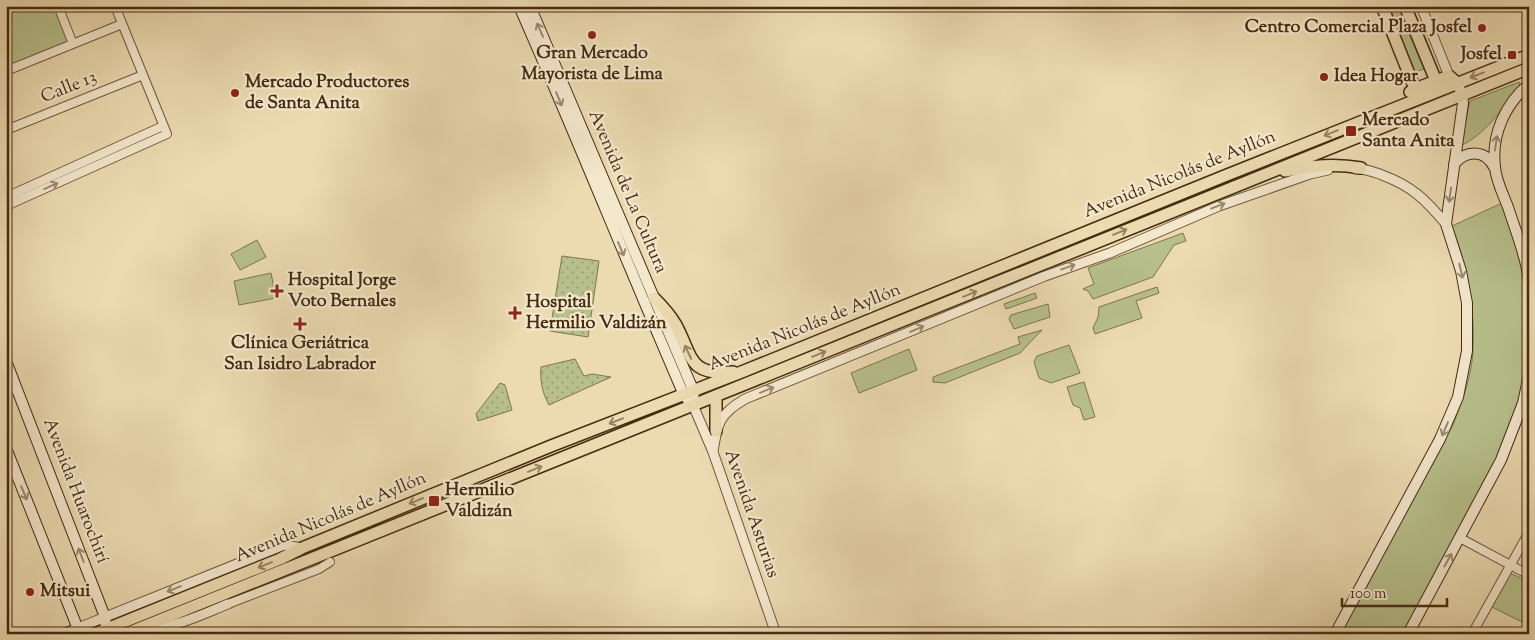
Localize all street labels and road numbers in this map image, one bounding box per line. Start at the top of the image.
street label: Calle 13 [37,65,101,111]
street label: Avenida de La Cultura [581,106,673,278]
street label: Avenida Nicolás de Ayllón [1080,124,1280,226]
street label: Avenida Nicolás de Ayllón [705,277,905,379]
street label: Avenida Huarochirí [35,415,115,567]
street label: Avenida Asturias [717,446,785,582]
street label: Avenida Nicolás de Ayllón [231,466,431,570]

